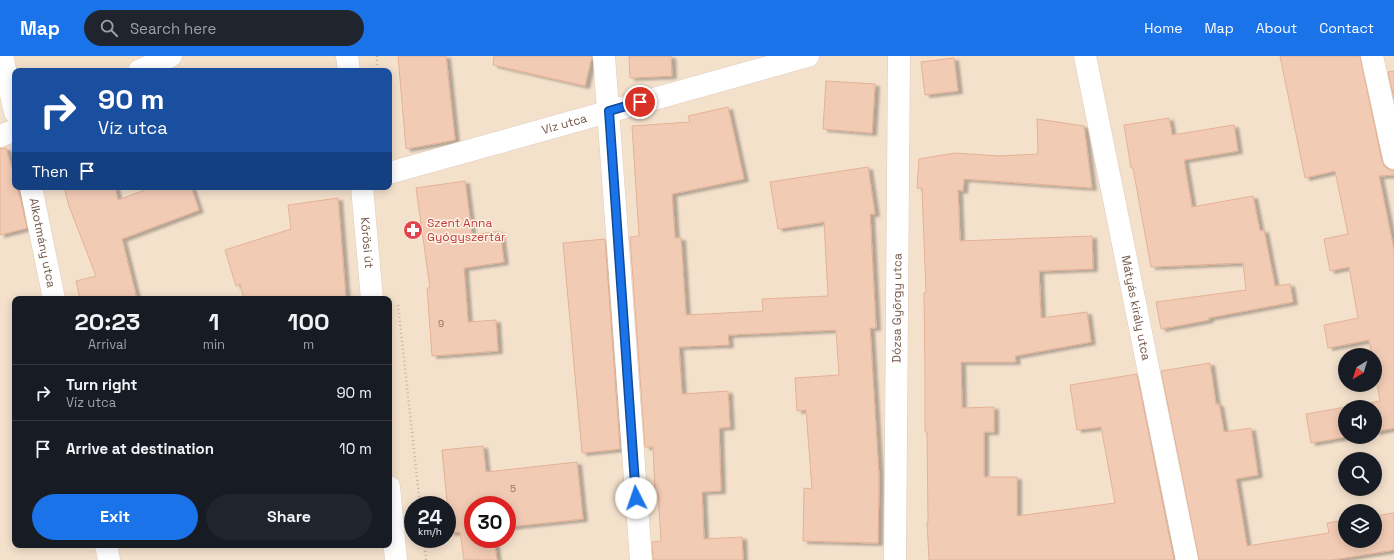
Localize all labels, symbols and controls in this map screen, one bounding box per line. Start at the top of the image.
search box [84,10,364,46]
text: Map [20,16,60,41]
icon: search [98,17,120,39]
text: Search here [130,19,216,38]
text: Home [1144,19,1182,37]
text: Map [1204,19,1234,37]
text: About [1256,19,1297,37]
text: Contact [1319,19,1374,37]
text: 90 m [98,81,164,117]
icon: right [32,84,84,136]
pin [623,85,657,119]
icon: arrive [629,91,651,113]
street label: Víz utca [540,110,589,138]
text: Víz utca [98,116,168,139]
icon: arrive [76,160,98,182]
text: Then [32,162,68,181]
street label: Alkotmány utca [25,197,59,289]
place label: Szent Anna Gyógyszertár [427,215,506,245]
street label: Kőrösi út [357,216,377,269]
pharmacy icon: Szent Anna Gyógyszertár [402,219,424,241]
street label: Dózsa György utca [889,253,905,363]
street label: Mátyás király utca [1118,254,1154,362]
text: 20:23 [74,306,140,337]
text: 1 [208,306,219,337]
text: 100 [288,306,330,337]
house number: 9 [438,317,444,330]
text: Arrival [88,336,127,353]
text: min [203,336,225,353]
text: m [303,336,314,353]
north arrow [1338,348,1382,392]
map controls [1338,348,1382,548]
text: Turn right [66,375,137,394]
icon: right [32,382,54,404]
text: 90 m [336,383,372,402]
text: Víz utca [66,394,116,411]
button: sound [1338,400,1382,444]
icon: arrive [32,438,54,460]
text: Arrive at destination [66,439,214,458]
text: 10 m [339,439,372,458]
button: search [1338,452,1382,496]
position arrow [615,477,657,519]
house number: 5 [510,482,516,495]
button: Exit [32,494,198,540]
button: Share [206,494,372,540]
speed limit sign: 30 [464,496,516,548]
text: 24 [418,504,442,530]
button: layers [1338,504,1382,548]
text: km/h [418,525,442,538]

